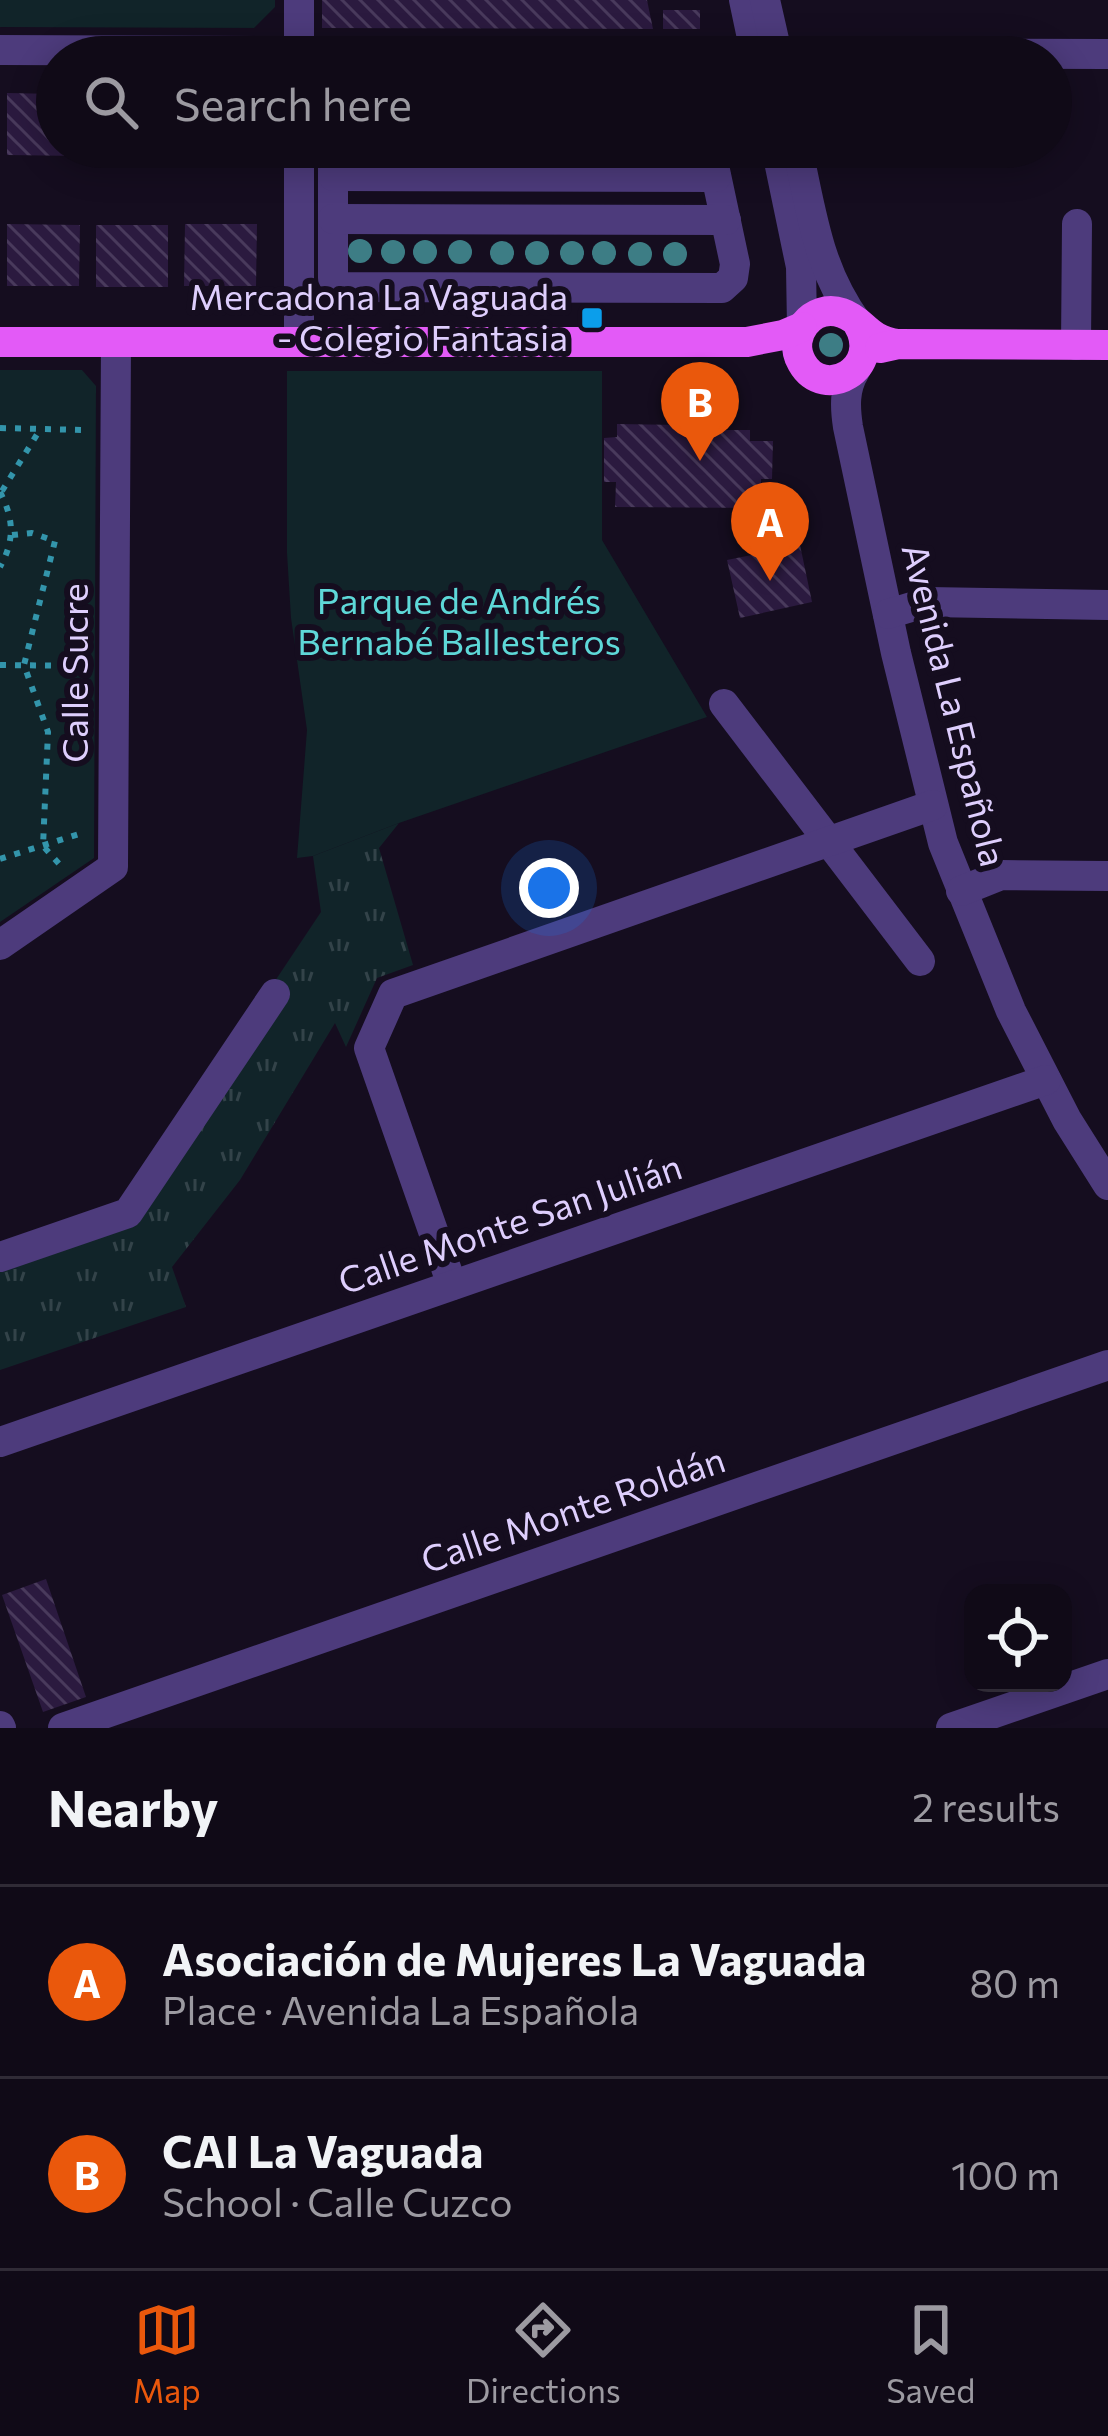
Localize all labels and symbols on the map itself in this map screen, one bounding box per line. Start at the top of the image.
place label: Mercadona La Vaguada - Colegio Fantasia [190,273,568,358]
marker: Mercadona La Vaguada - Colegio Fantasia [579,305,605,331]
pin: B [661,362,739,461]
pin: A [731,482,809,581]
street label: Avenida La Española [895,539,1017,870]
park label: Parque de Andrés Bernabé Ballesteros [297,577,621,662]
street label: Calle Sucre [51,583,95,763]
your location [519,858,579,918]
street label: Calle Monte San Julián [332,1143,687,1302]
street label: Calle Monte Roldán [415,1436,730,1581]

